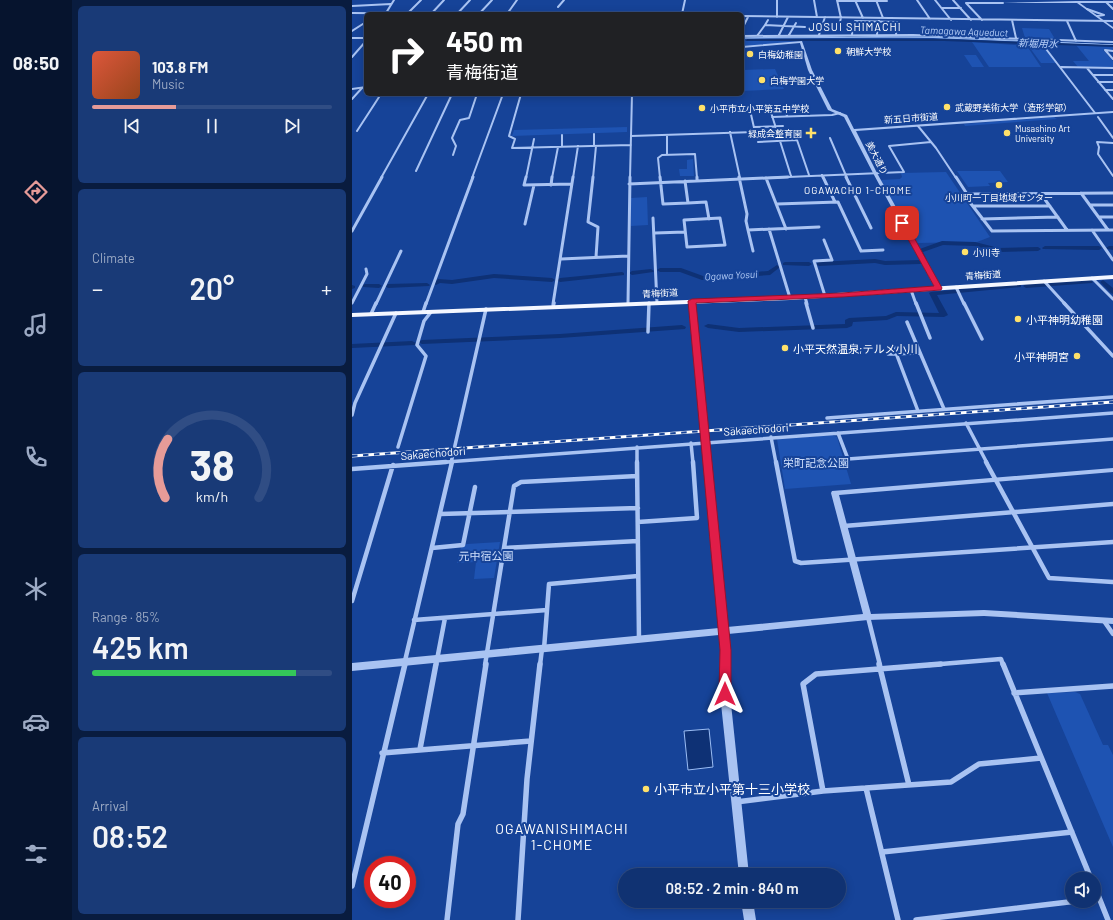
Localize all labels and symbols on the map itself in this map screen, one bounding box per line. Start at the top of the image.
district label: JOSUI SHIMACHI [808,20,902,33]
water label: Tamagawa Aqueduct [920,23,1009,39]
water label: 新堀用水 [1018,36,1059,50]
marker: 朝鮮大学校 [833,46,843,56]
place label: 朝鮮大学校 [846,46,891,57]
marker: 白梅幼稚園 [745,49,755,59]
place label: 白梅幼稚園 [758,49,803,60]
marker: 白梅学園大学 [757,75,767,85]
place label: 白梅学園大学 [770,75,824,86]
marker: 武蔵野美術大学（造形学部） [942,102,952,112]
place label: 武蔵野美術大学（造形学部） [955,102,1072,113]
marker: 小平市立小平第五中学校 [697,103,707,113]
place label: 小平市立小平第五中学校 [710,103,809,114]
street label: 新五日市街道 [884,111,938,125]
place label: Musashino Art University [1015,123,1070,144]
marker: 緑成会整育園 [805,127,817,139]
place label: 緑成会整育園 [748,128,802,139]
marker: Musashino Art University [1002,128,1012,138]
street label: 美大通り [864,139,890,177]
marker: 小川町一丁目地域センター [994,180,1004,190]
district label: OGAWACHO 1-CHOME [804,184,912,196]
place label: 小川町一丁目地域センター [945,192,1053,203]
pin [885,206,919,240]
marker: 小川寺 [960,247,970,257]
place label: 小川寺 [973,247,1000,258]
water label: Ogawa Yosui [704,268,758,282]
street label: 青梅街道 [965,268,1001,282]
street label: 青梅街道 [642,287,678,299]
place label: 小平神明幼稚園 [1026,313,1103,326]
marker: 小平神明幼稚園 [1013,314,1023,324]
place label: 小平天然温泉;テルメ小川 [793,342,917,355]
marker: 小平天然温泉;テルメ小川 [780,343,790,353]
place label: 小平神明宮 [1014,350,1069,363]
marker: 小平神明宮 [1072,351,1082,361]
street label: Sakaechodori [723,420,789,438]
street label: Sakaechodori [400,444,466,462]
park label: 栄町記念公園 [783,456,849,469]
park label: 元中宿公園 [459,549,514,562]
position arrow [704,673,746,715]
place label: 小平市立小平第十三小学校 [654,781,810,797]
marker: 小平市立小平第十三小学校 [641,784,651,794]
district label: OGAWANISHIMACHI 1-CHOME [495,820,629,853]
speed limit sign: 40 [364,856,416,908]

